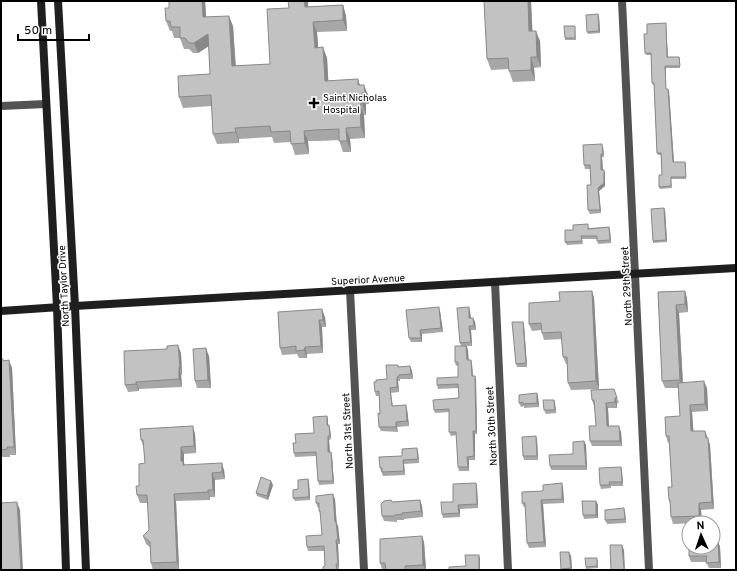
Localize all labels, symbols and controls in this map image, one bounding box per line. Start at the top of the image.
scale bar [18,16,89,42]
text: 50 m [24,23,52,39]
place label: Saint Nicholas Hospital [323,92,387,117]
marker: Saint Nicholas Hospital [308,97,320,109]
street label: North Taylor Drive [56,245,73,327]
street label: North 29th Street [619,246,636,326]
street label: Superior Avenue [331,272,405,289]
street label: North 30th Street [484,386,501,466]
street label: North 31st Street [340,392,357,469]
north arrow [681,515,721,555]
text: N [696,519,705,533]

